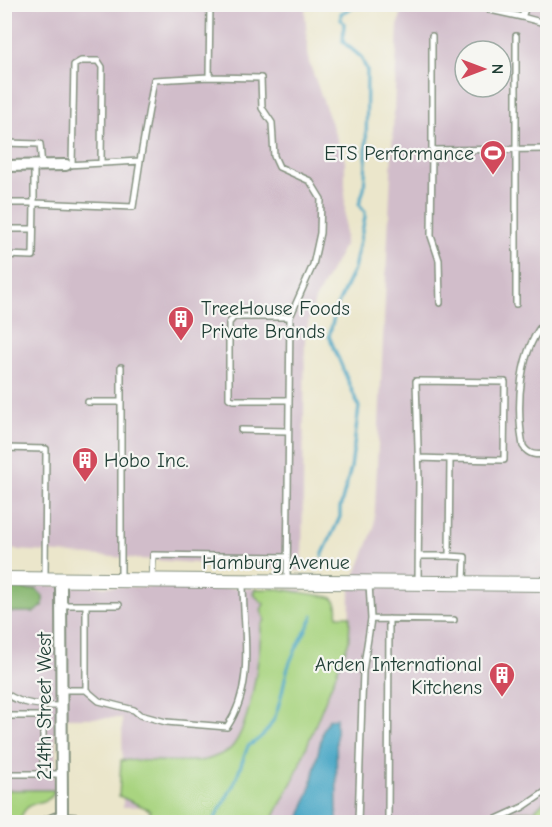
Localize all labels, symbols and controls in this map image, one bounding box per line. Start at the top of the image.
north arrow [453,39,513,99]
text: N [488,64,506,74]
sports icon: ETS Performance [478,138,508,176]
place label: ETS Performance [324,142,474,165]
place label: TreeHouse Foods Private Brands [201,297,350,343]
building icon: TreeHouse Foods Private Brands [166,304,196,342]
building icon: Hobo Inc. [70,445,100,483]
place label: Hobo Inc. [104,449,189,472]
street label: Hamburg Avenue [202,551,350,574]
street label: 214th Street West [33,631,56,780]
place label: Arden International Kitchens [315,653,482,699]
building icon: Arden International Kitchens [487,660,517,698]

